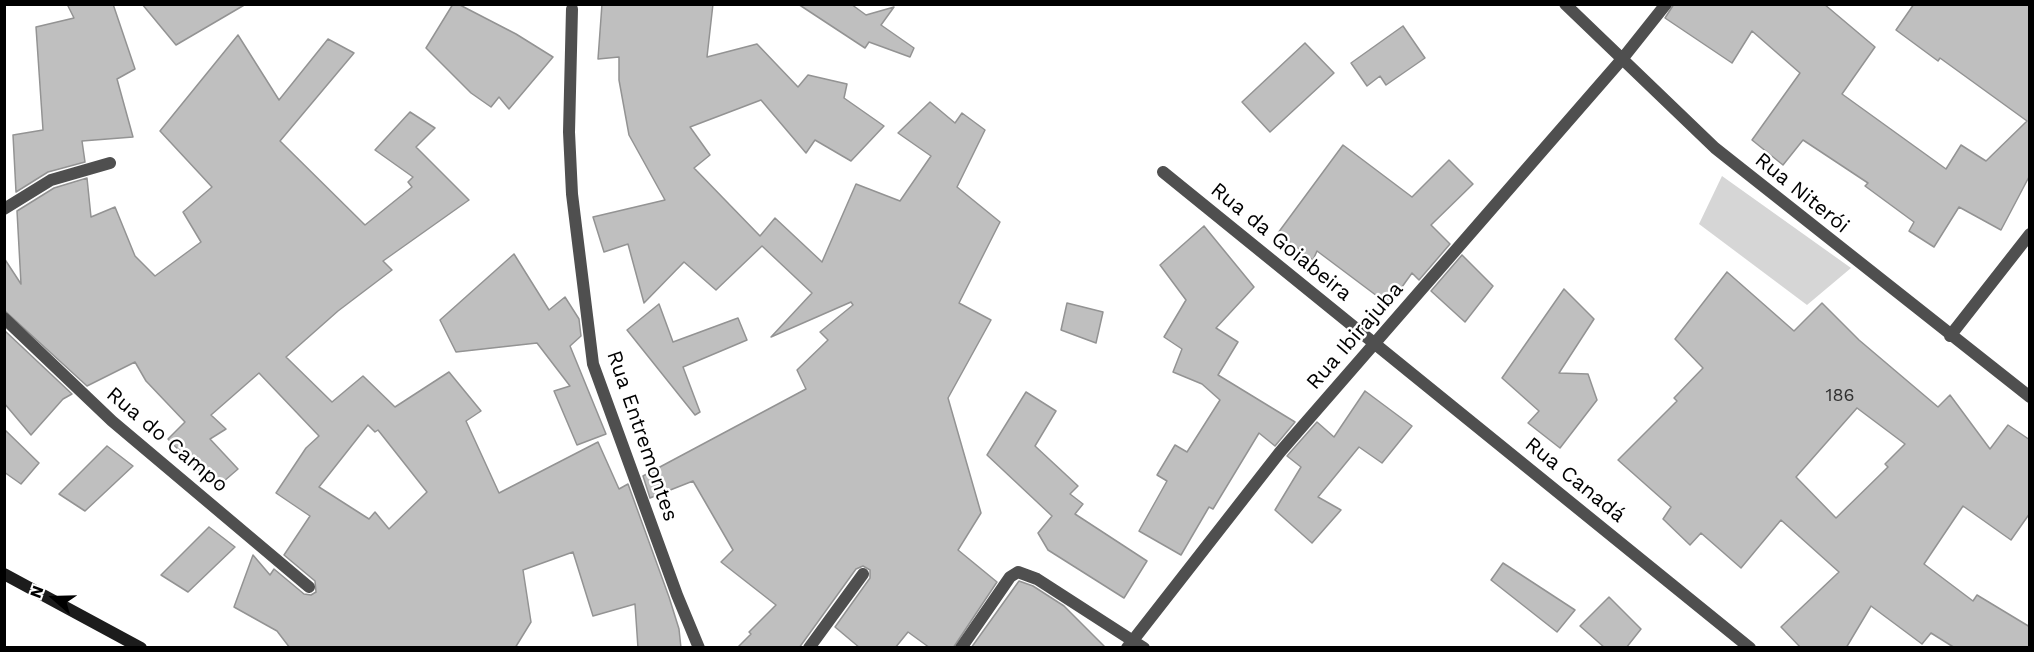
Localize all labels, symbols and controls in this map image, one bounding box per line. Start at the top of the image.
street label: Rua Niterói [1750,147,1854,239]
street label: Rua da Goiabeira [1205,177,1357,307]
street label: Rua Ibirajuba [1301,277,1409,395]
street label: Rua Entremontes [601,347,683,525]
street label: Rua do Campo [101,382,233,498]
house number: 186 [1825,385,1855,407]
street label: Rua Canadá [1520,432,1630,528]
north arrow [24,568,84,628]
text: N [26,583,48,601]

